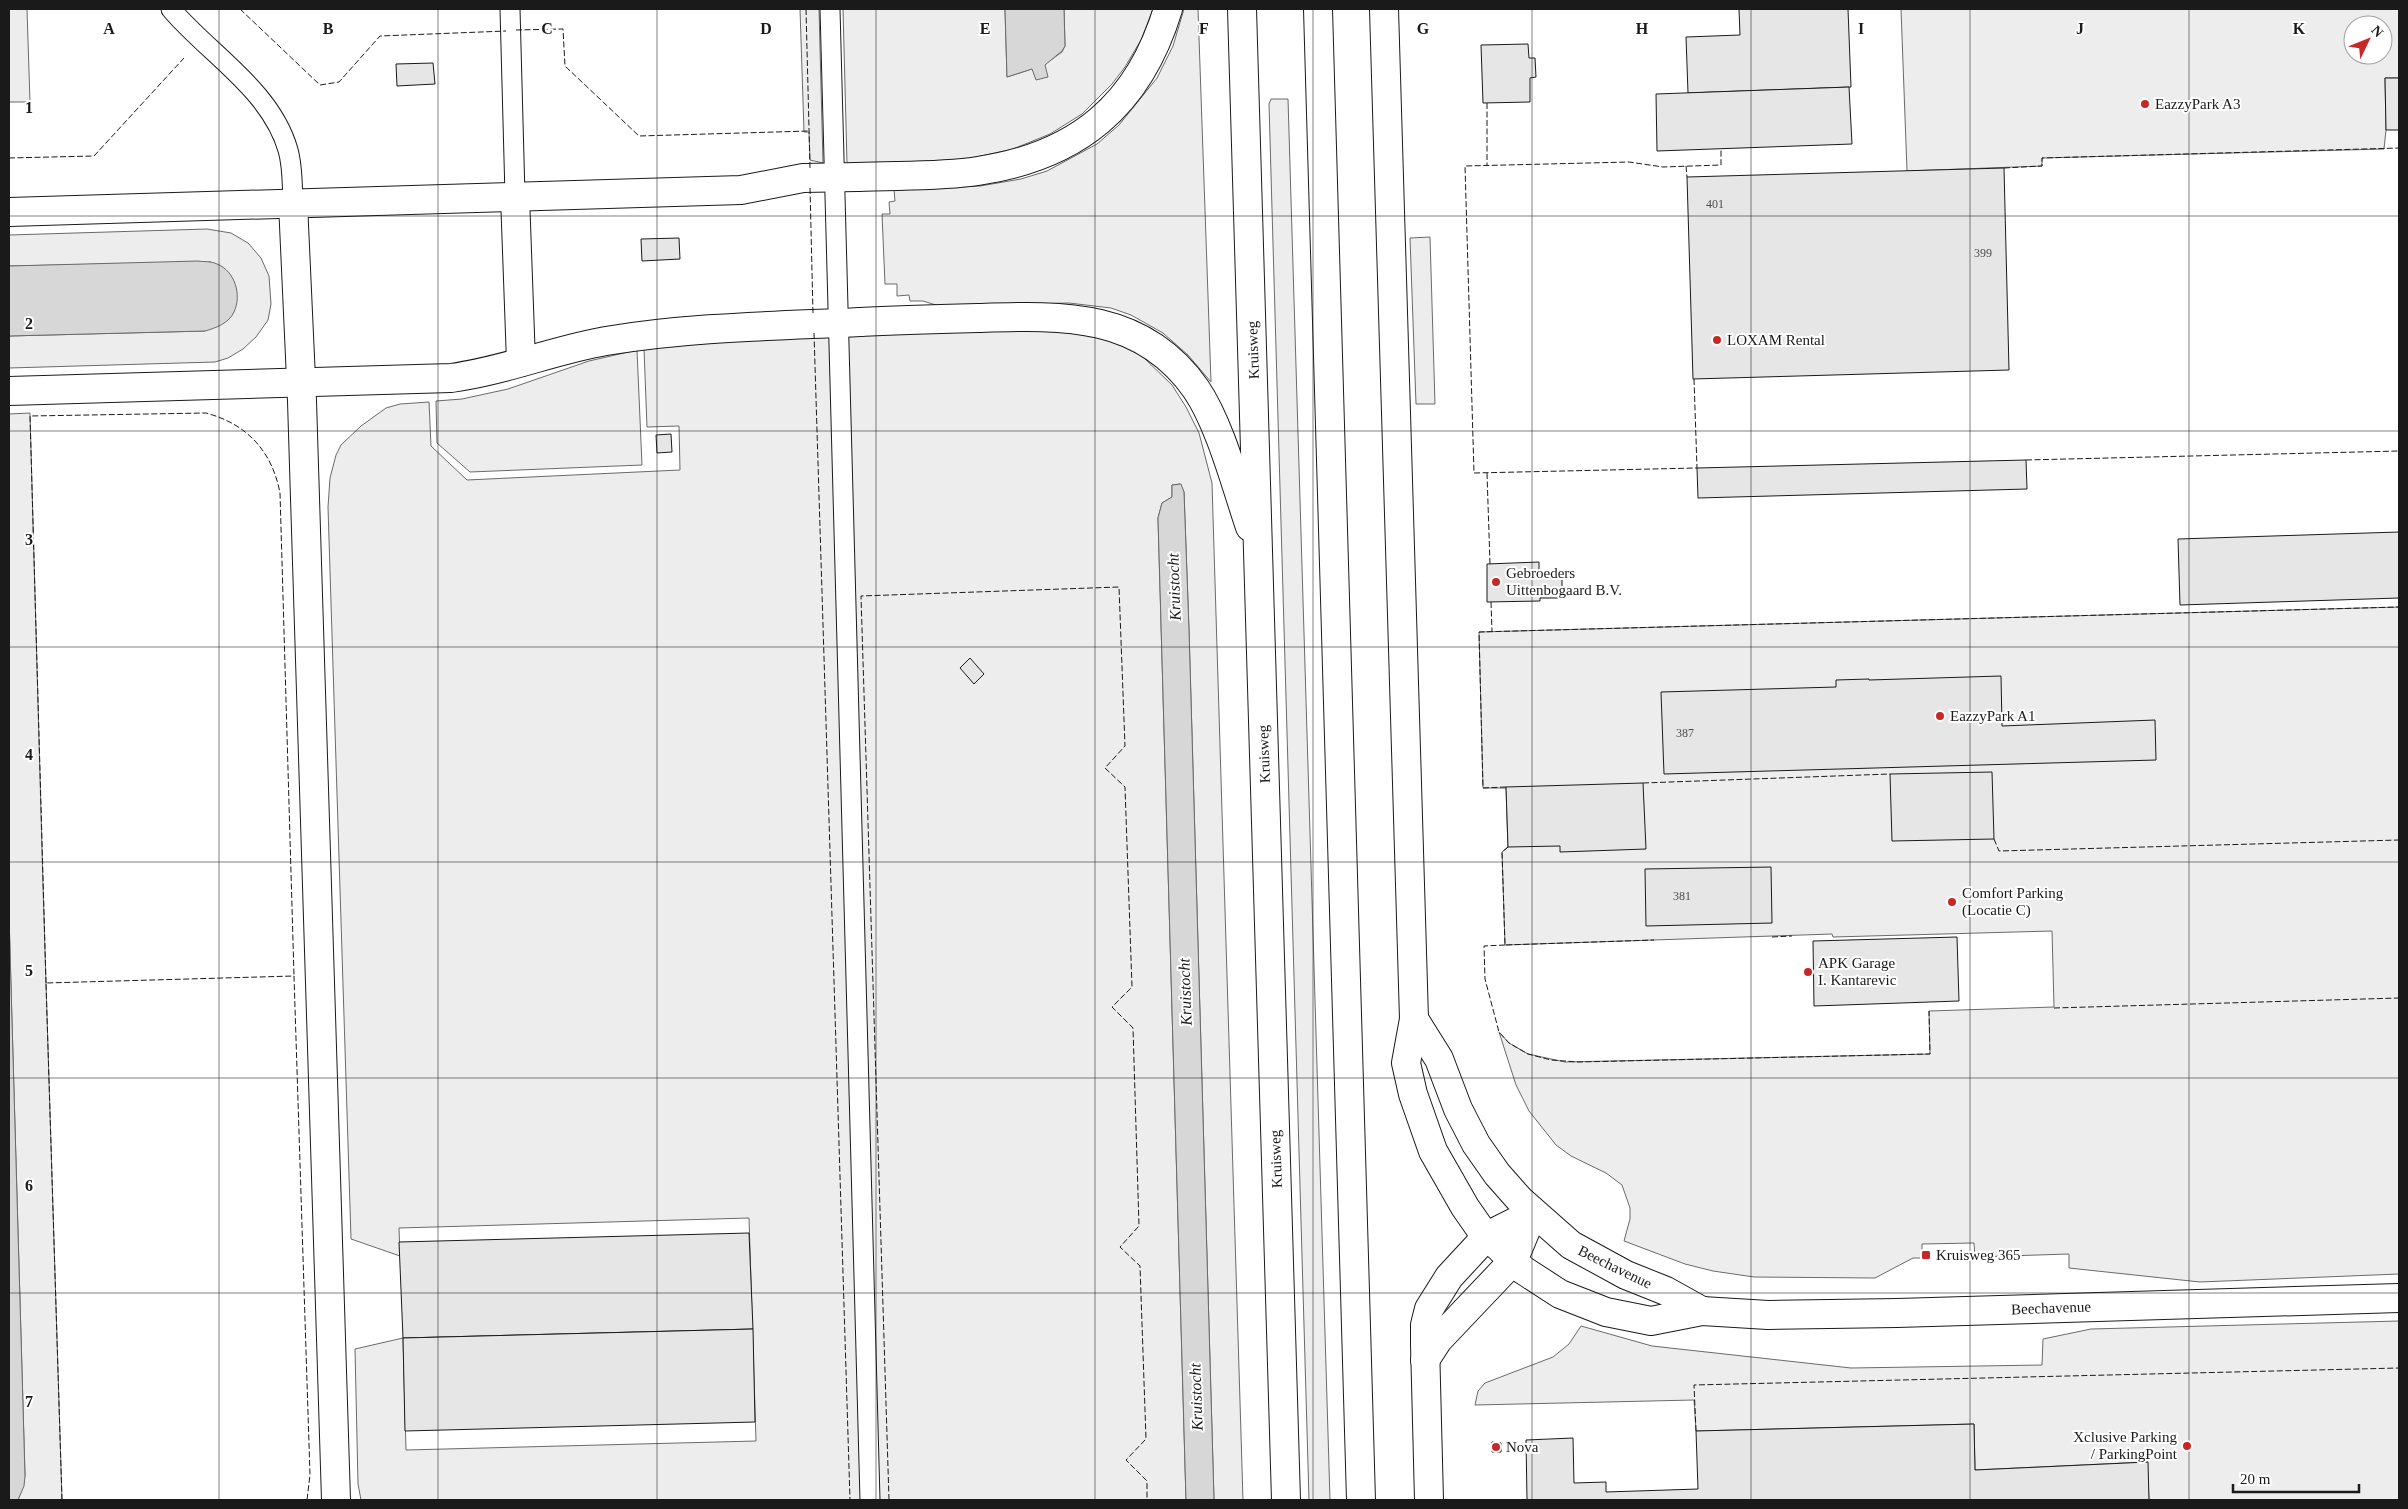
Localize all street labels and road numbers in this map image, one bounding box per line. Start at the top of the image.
street label: Kruisweg [1244,320,1262,379]
street label: Kruisweg [1255,724,1273,783]
street label: Kruisweg [1267,1129,1285,1188]
street label: Beechavenue [1576,1242,1655,1292]
street label: Beechavenue [2011,1299,2092,1317]

